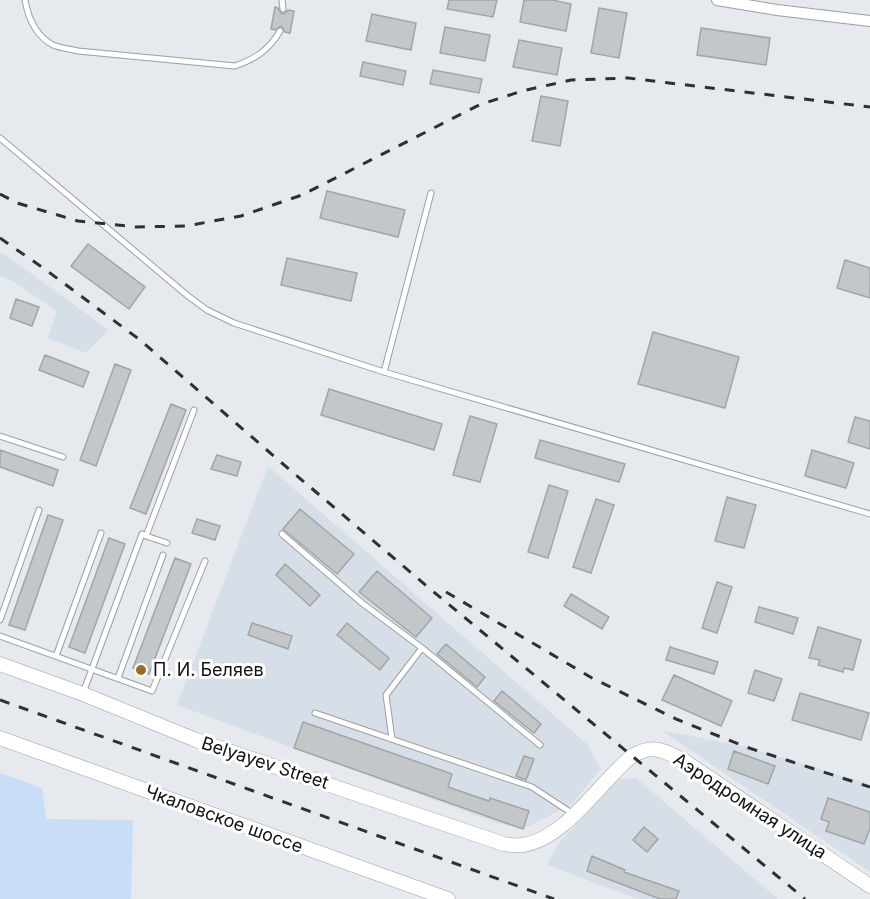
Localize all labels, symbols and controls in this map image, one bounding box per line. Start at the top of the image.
place label: П. И. Беляев [153,659,264,680]
marker: П. И. Беляев [134,663,148,677]
street label: Belyayev Street [199,732,331,793]
street label: Аэродромная улица [670,748,831,863]
street label: Чкаловское шоссе [142,780,306,857]

